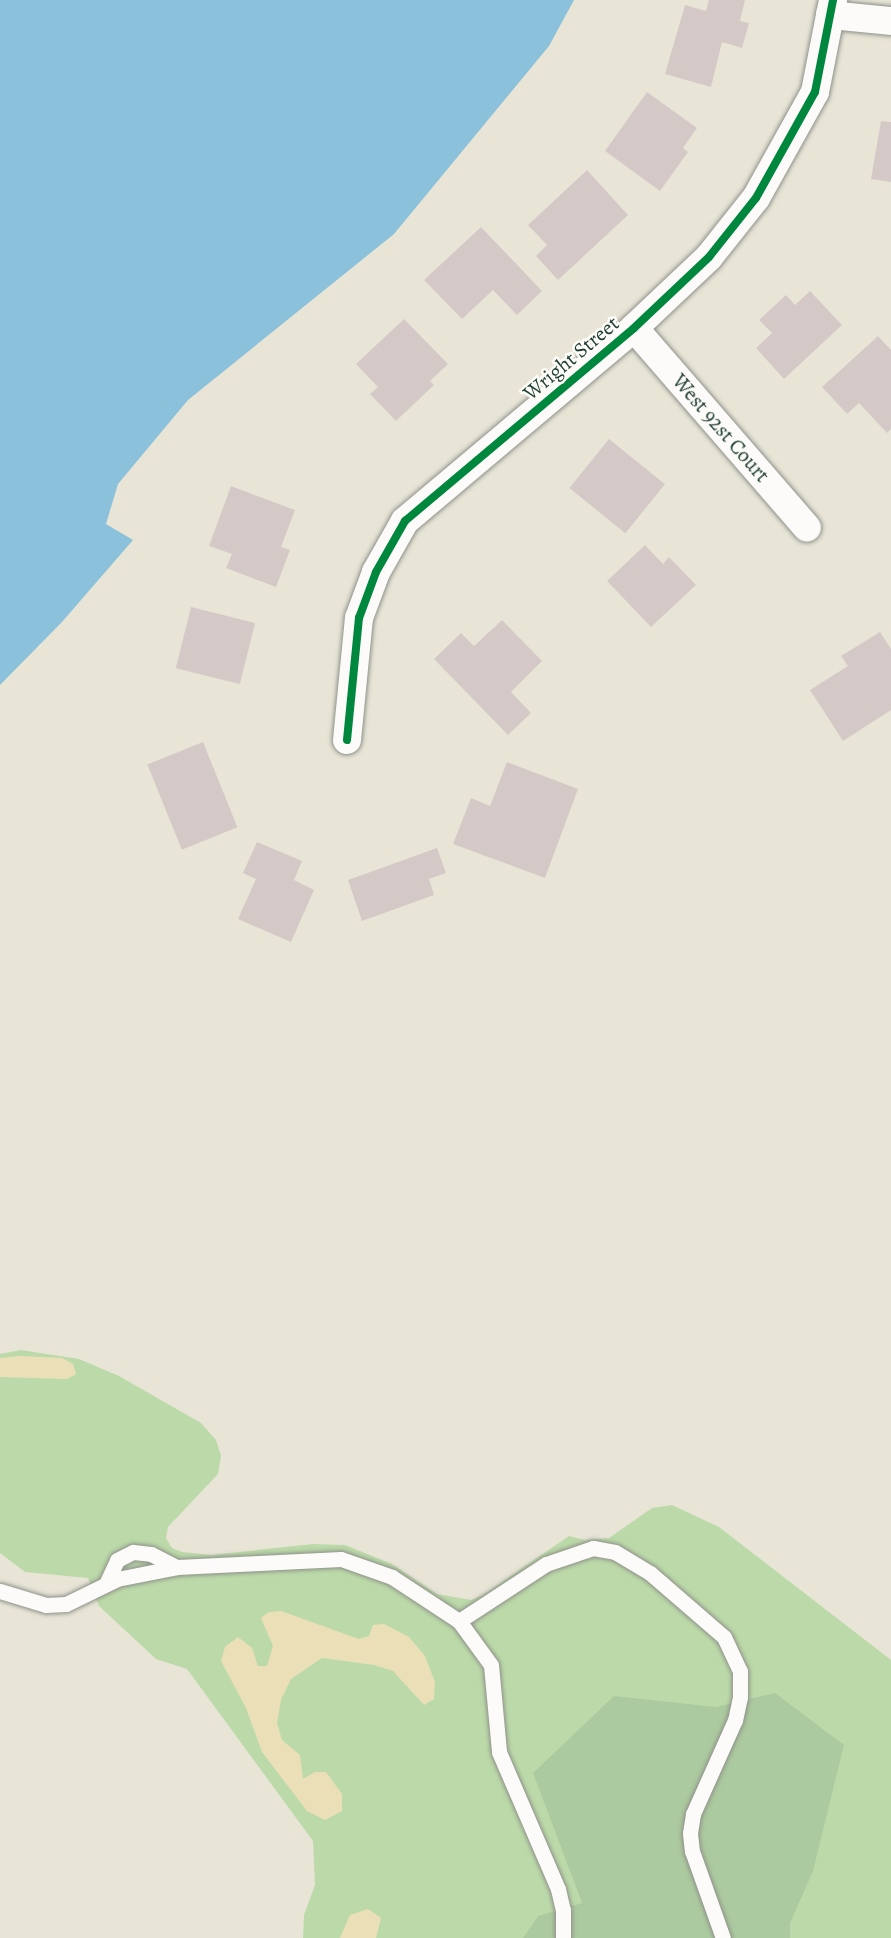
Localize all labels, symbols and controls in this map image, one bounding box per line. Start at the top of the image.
street label: Wright Street [518,311,624,405]
street label: West 92st Court [667,369,775,487]

